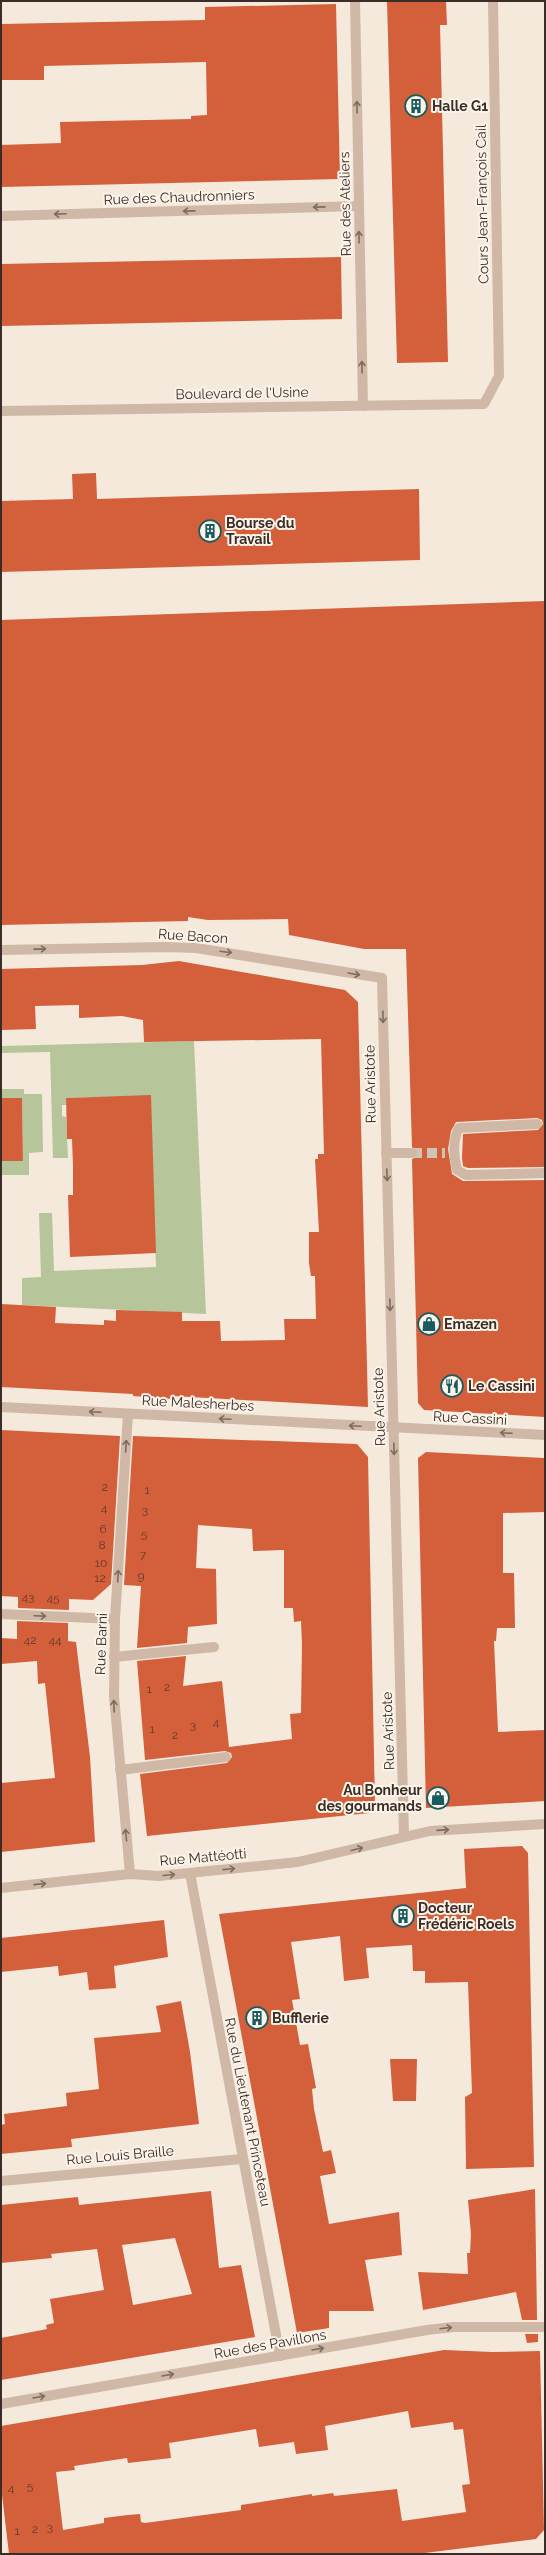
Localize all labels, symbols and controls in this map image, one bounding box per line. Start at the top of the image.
building icon: Halle G1 [403,93,429,119]
place label: Halle G1 [432,98,488,114]
one-way arrow [353,101,361,114]
street label: Cours Jean-François Cail [473,124,491,284]
street label: Rue des Ateliers [336,151,354,256]
street label: Rue des Chaudronniers [103,186,255,208]
one-way arrow [313,204,326,211]
one-way arrow [183,207,196,215]
one-way arrow [54,211,67,218]
one-way arrow [355,231,363,244]
one-way arrow [358,361,366,374]
street label: Boulevard de l'Usine [175,384,309,402]
place label: Bourse du Travail [226,515,295,547]
building icon: Bourse du Travail [197,518,223,544]
street label: Rue Bacon [157,926,229,946]
one-way arrow [33,945,46,953]
one-way arrow [219,948,232,956]
one-way arrow [347,970,360,978]
one-way arrow [379,1010,386,1023]
street label: Rue Aristote [361,1045,379,1123]
one-way arrow [383,1168,391,1181]
one-way arrow [386,1298,394,1311]
shop icon: Emazen [416,1311,442,1337]
place label: Emazen [444,1316,497,1332]
street label: Rue Aristote [370,1368,388,1446]
restaurant icon: Le Cassini [439,1373,465,1399]
place label: Le Cassini [468,1378,535,1394]
street label: Rue Malesherbes [141,1392,255,1414]
one-way arrow [89,1408,102,1416]
street label: Rue Cassini [433,1408,507,1428]
one-way arrow [219,1415,232,1422]
one-way arrow [349,1422,362,1429]
one-way arrow [500,1430,513,1437]
one-way arrow [122,1440,129,1453]
one-way arrow [390,1442,398,1455]
house number: 2 [102,1480,108,1494]
house number: 1 [144,1483,150,1497]
house number: 4 [101,1501,108,1515]
house number: 3 [142,1503,148,1517]
house number: 6 [99,1522,107,1536]
house number: 5 [141,1527,148,1541]
house number: 8 [98,1538,106,1552]
house number: 7 [140,1548,147,1562]
house number: 10 [95,1556,107,1570]
house number: 9 [137,1569,145,1583]
one-way arrow [114,1570,122,1583]
house number: 12 [94,1571,106,1585]
house number: 43 [22,1590,34,1604]
house number: 45 [46,1591,60,1605]
one-way arrow [33,1612,46,1619]
street label: Rue Barni [92,1613,110,1675]
house number: 42 [24,1633,36,1647]
house number: 44 [48,1633,62,1647]
house number: 2 [164,1680,170,1694]
house number: 1 [146,1682,152,1696]
street label: Rue Aristote [379,1692,397,1770]
one-way arrow [110,1700,118,1713]
house number: 4 [213,1715,220,1729]
house number: 3 [190,1718,196,1732]
house number: 1 [149,1722,155,1736]
house number: 2 [172,1728,178,1742]
place label: Au Bonheur des gourmands [317,1782,423,1814]
shop icon: Au Bonheur des gourmands [425,1785,451,1811]
one-way arrow [436,1827,449,1834]
one-way arrow [122,1829,130,1842]
street label: Rue Mattéotti [159,1845,247,1869]
one-way arrow [350,1845,363,1852]
one-way arrow [222,1866,235,1873]
one-way arrow [162,1871,175,1879]
one-way arrow [33,1880,46,1887]
place label: Docteur Frédéric Roels [418,1900,514,1932]
building icon: Docteur Frédéric Roels [390,1903,416,1929]
building icon: Bufflerie [244,2005,270,2031]
place label: Bufflerie [272,2010,329,2026]
street label: Rue du Lieutenant Princeteau [222,2016,274,2208]
street label: Rue Louis Braille [66,2142,174,2168]
one-way arrow [439,2324,452,2331]
street label: Rue des Pavillons [213,2326,328,2362]
one-way arrow [311,2345,324,2353]
one-way arrow [161,2371,174,2379]
one-way arrow [33,2393,46,2401]
house number: 5 [27,2479,34,2493]
house number: 4 [8,2481,15,2495]
house number: 3 [47,2520,53,2534]
house number: 2 [32,2522,38,2536]
house number: 1 [14,2524,20,2538]

